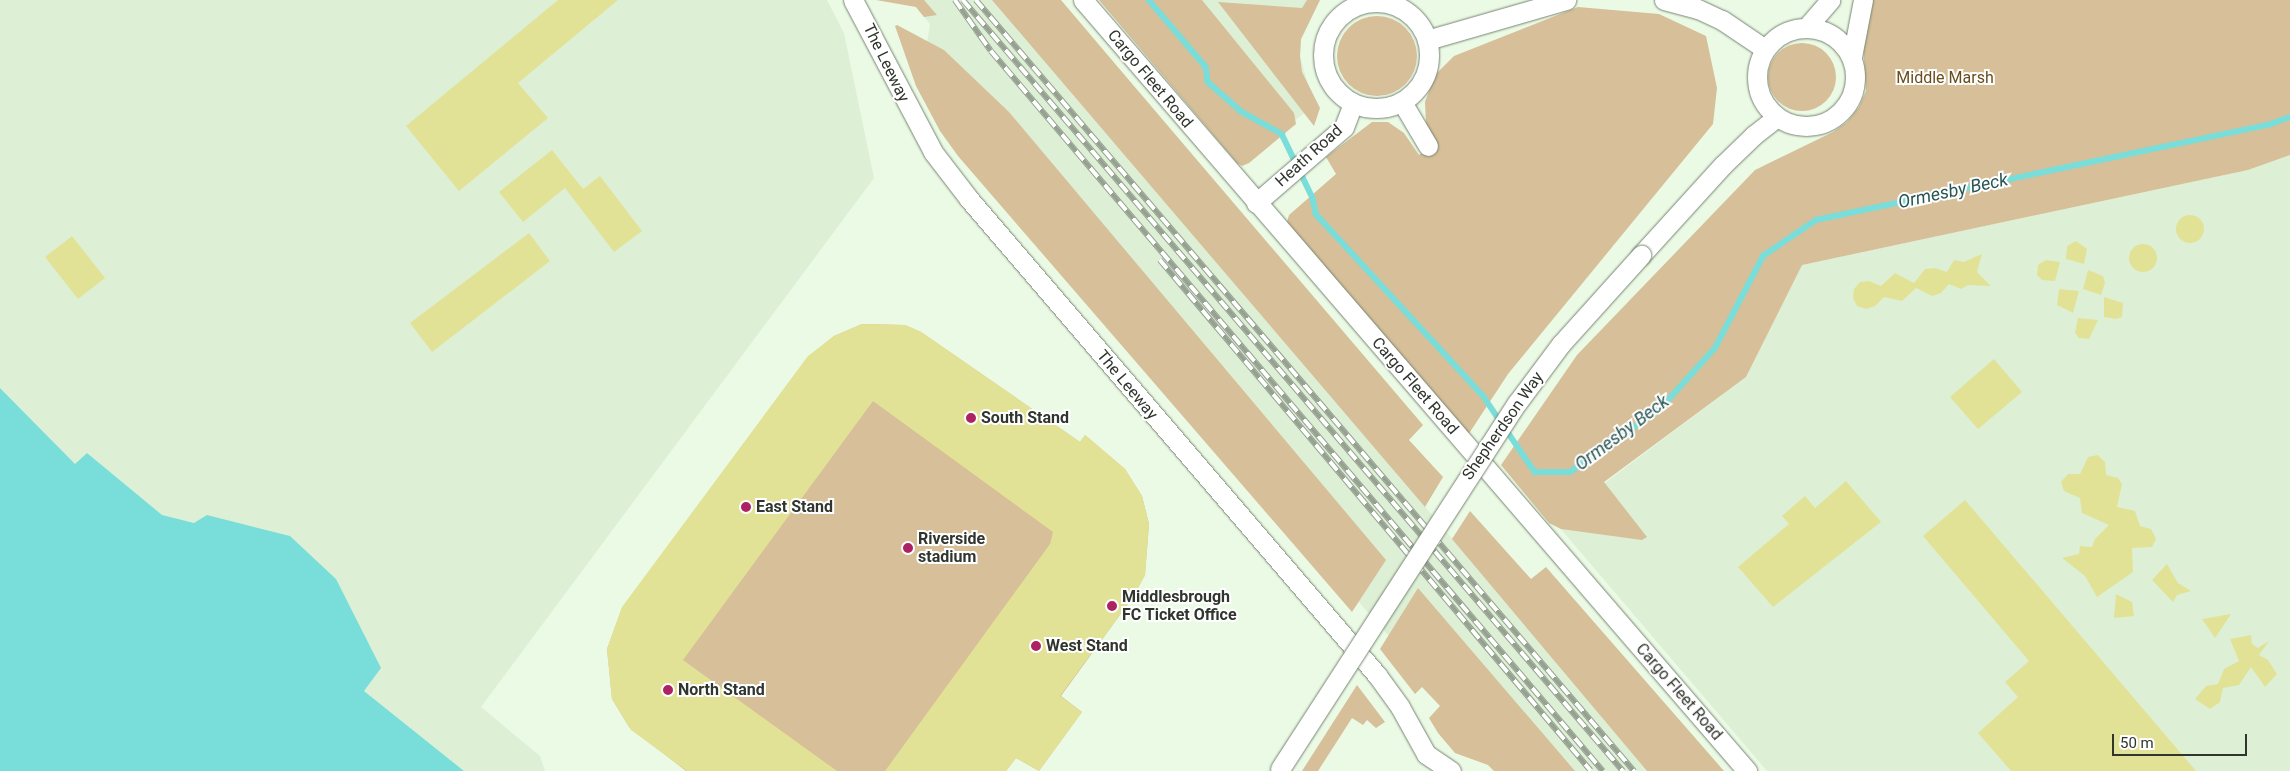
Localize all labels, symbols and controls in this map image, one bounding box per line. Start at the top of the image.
street label: The Leeway [859,21,913,105]
street label: Cargo Fleet Road [1103,26,1197,132]
park label: Middle Marsh [1896,68,1994,88]
street label: Heath Road [1272,121,1346,191]
water label: Ormesby Beck [1896,169,2010,213]
street label: Cargo Fleet Road [1368,334,1462,438]
street label: The Leeway [1092,346,1162,424]
street label: Shepherdson Way [1459,368,1547,484]
water label: Ormesby Beck [1571,391,1673,475]
place label: South Stand [981,408,1069,428]
marker: South Stand [965,412,977,424]
place label: East Stand [756,497,833,517]
marker: East Stand [740,501,752,513]
place label: Riverside stadium [918,529,985,567]
marker: Riverside stadium [902,542,914,554]
place label: Middlesbrough FC Ticket Office [1122,587,1237,625]
marker: Middlesbrough FC Ticket Office [1106,600,1118,612]
place label: West Stand [1046,636,1128,656]
marker: West Stand [1030,640,1042,652]
street label: Cargo Fleet Road [1632,640,1726,744]
place label: North Stand [678,680,765,700]
marker: North Stand [662,684,674,696]
scale bar [2115,724,2250,756]
text: 50 m [2120,734,2154,752]

